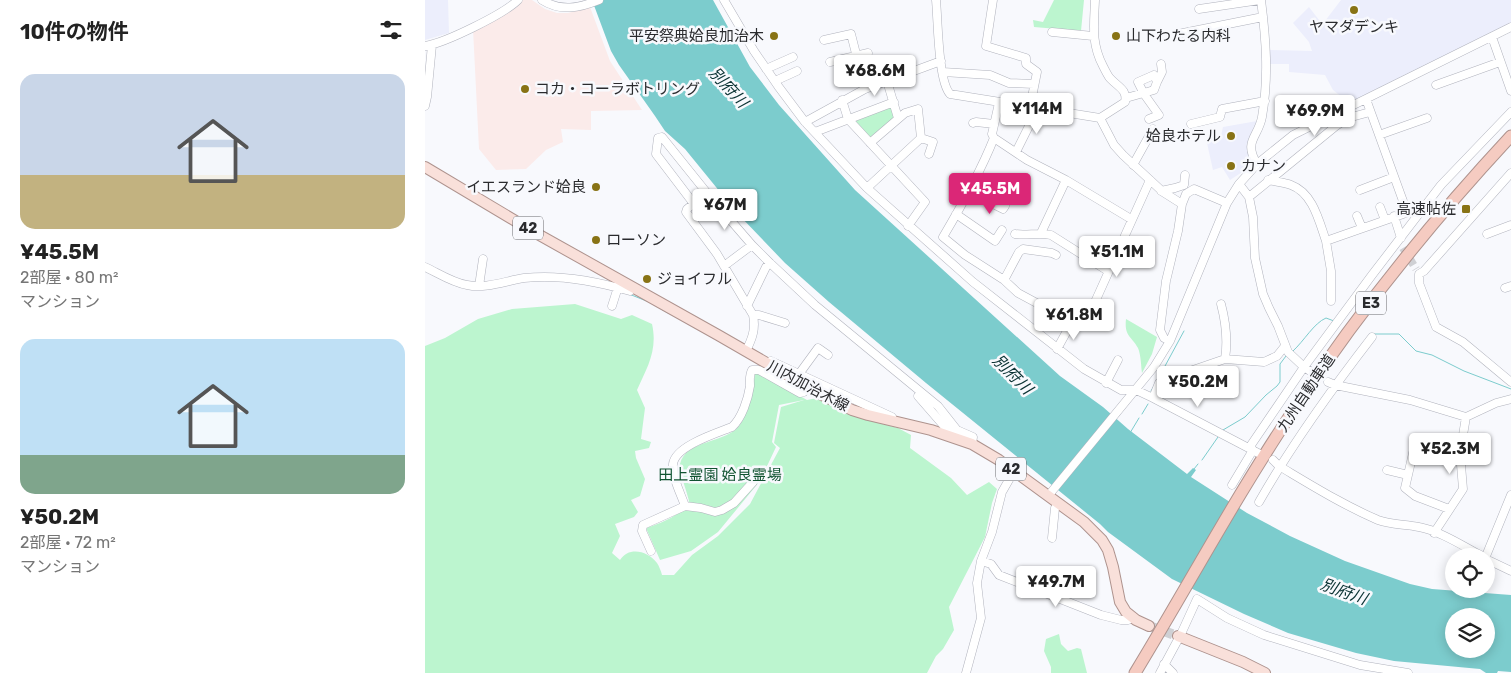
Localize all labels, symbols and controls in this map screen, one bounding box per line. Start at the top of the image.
marker: ヤマダデンキ [1348,4,1360,16]
icon: filters [377,16,405,44]
place label: ヤマダデンキ [1309,18,1399,36]
text: 10件の物件 [20,19,129,44]
place label: 平安祭典姶良加治木 [629,27,764,45]
place label: 山下わたる内科 [1126,27,1231,45]
marker: 平安祭典姶良加治木 [768,30,780,42]
marker: 山下わたる内科 [1110,30,1122,42]
pin: ¥68.6M [834,54,916,97]
text: ¥68.6M [845,61,905,80]
water label: 別府川 [705,63,753,113]
place label: コカ・コーラボトリング [535,80,700,98]
marker: コカ・コーラボトリング [519,83,531,95]
pin: ¥114M [1002,92,1072,135]
pin: ¥69.9M [1274,94,1356,137]
text: ¥114M [1011,99,1063,118]
text: ¥69.9M [1286,101,1344,120]
icon: home [168,106,258,196]
place label: 姶良ホテル [1146,127,1221,145]
marker: 姶良ホテル [1225,130,1237,142]
place label: カナン [1241,157,1286,175]
marker: カナン [1225,160,1237,172]
pin: ¥45.5M [949,172,1031,215]
place label: イエスランド姶良 [466,178,586,196]
text: ¥45.5M [960,179,1020,198]
marker: イエスランド姶良 [590,181,602,193]
pin: ¥67M [695,188,755,231]
text: ¥67M [703,195,747,214]
place label: 高速帖佐 [1396,200,1456,218]
marker: 高速帖佐 [1460,203,1472,215]
road number: 42 [513,217,543,240]
place label: ローソン [606,231,666,249]
marker: ローソン [590,234,602,246]
pin: ¥51.1M [1076,236,1158,278]
text: ¥45.5M [20,239,99,264]
text: ¥51.1M [1090,242,1144,261]
text: 2部屋 · 80 m² [20,268,118,287]
place label: ジョイフル [657,270,732,288]
marker: ジョイフル [641,273,653,285]
text: マンション [20,292,100,311]
road number: E3 [1356,292,1386,314]
pin: ¥61.8M [1033,298,1115,341]
text: ¥61.8M [1045,305,1103,324]
water label: 別府川 [989,351,1038,399]
street label: 九州自動車道 [1273,351,1339,435]
street label: 川内加治木線 [764,357,852,415]
pin: ¥50.2M [1157,366,1239,408]
icon: home [168,371,258,461]
text: ¥50.2M [1168,372,1228,391]
pin: ¥52.3M [1409,432,1491,475]
text: ¥52.3M [1420,439,1480,458]
road number: 42 [996,458,1026,480]
park label: 田上霊園 姶良霊場 [658,466,782,484]
text: ¥50.2M [20,504,99,529]
text: 2部屋 · 72 m² [20,533,116,552]
map controls [1445,548,1495,658]
button: locate [1445,548,1495,598]
text: マンション [20,557,100,576]
pin: ¥49.7M [1015,566,1097,608]
text: ¥49.7M [1027,572,1085,591]
water label: 別府川 [1318,574,1372,609]
button: layers [1445,608,1495,658]

